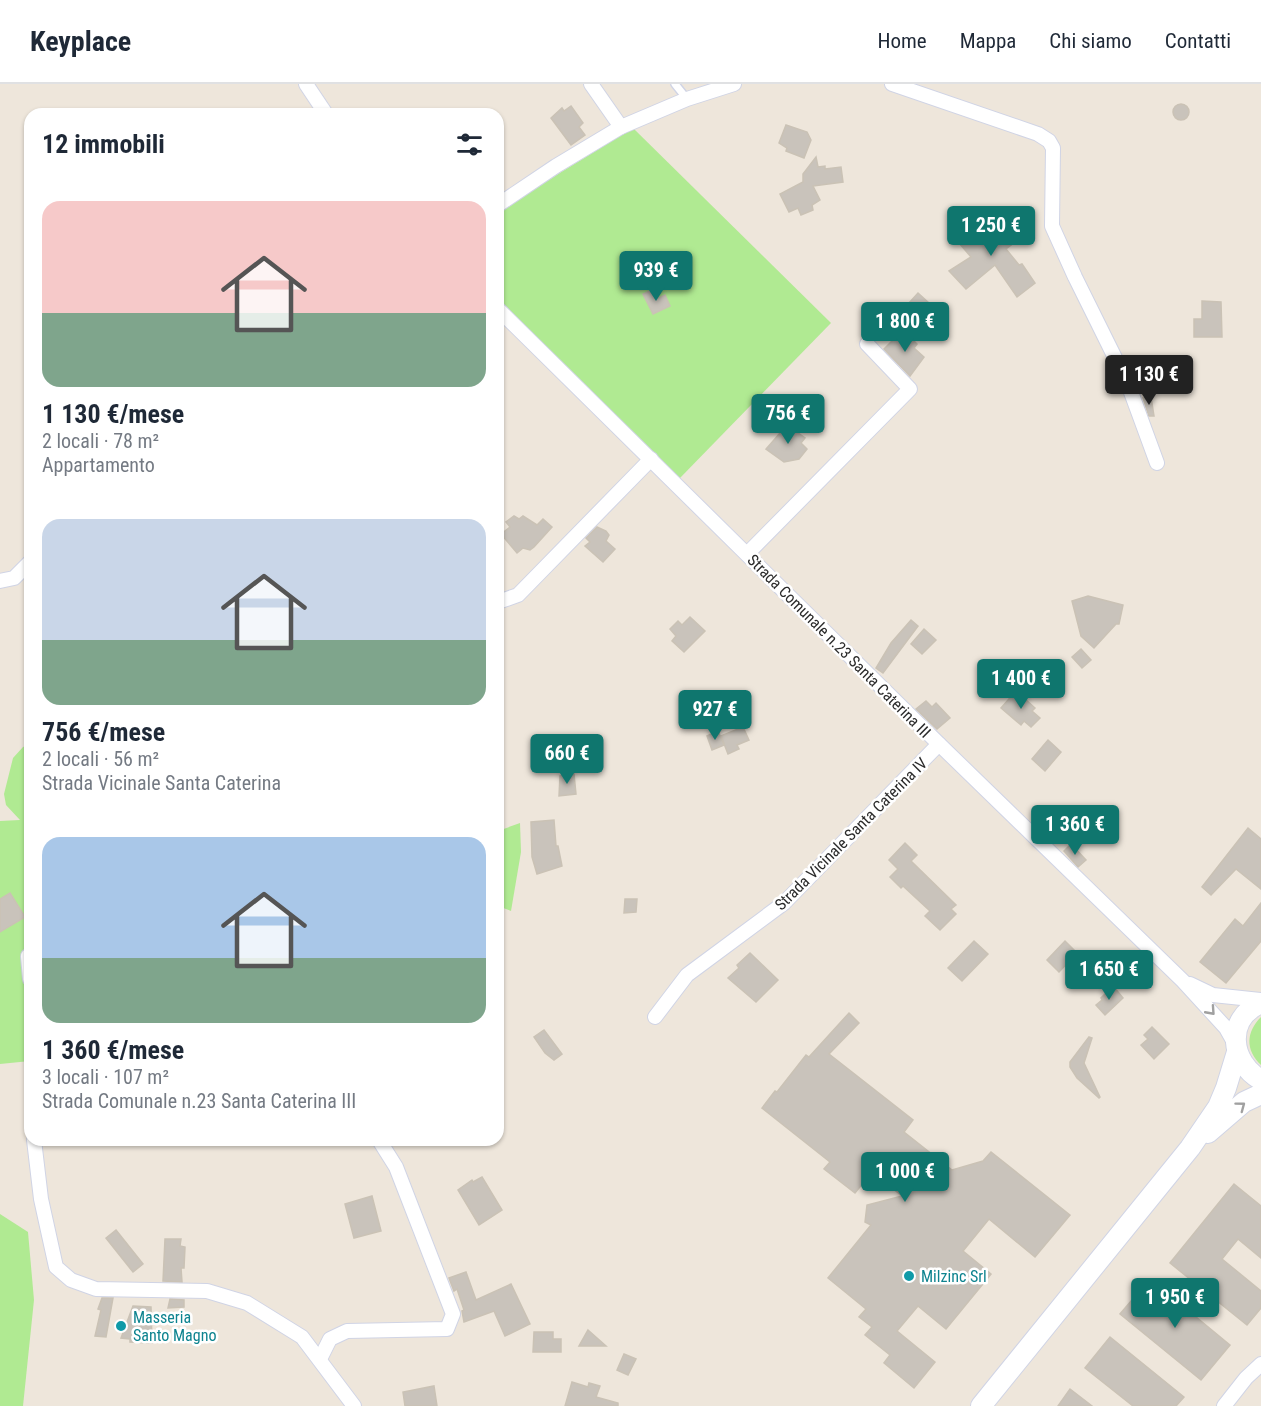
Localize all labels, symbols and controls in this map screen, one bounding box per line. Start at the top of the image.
text: Keyplace [30,25,131,58]
text: Home [877,29,927,53]
text: Mappa [960,29,1016,53]
text: Chi siamo [1049,29,1132,53]
text: Contatti [1165,29,1231,53]
icon: filters [453,128,486,161]
text: 12 immobili [42,129,165,159]
pin: 1 250 € [936,206,1046,257]
text: 1 250 € [961,213,1021,237]
icon: home [210,240,318,348]
pin: 939 € [614,251,698,302]
text: 939 € [633,258,679,282]
pin: 1 800 € [850,302,960,353]
text: 1 800 € [875,309,935,333]
pin: 1 130 € [1094,355,1204,406]
text: 1 130 € [1119,362,1179,386]
pin: 756 € [746,394,830,445]
text: 1 130 €/mese [42,399,184,429]
text: 756 € [765,401,811,425]
text: 2 locali · 78 m² [42,429,159,453]
text: Appartamento [42,453,155,477]
street label: Strada Comunale n.23 Santa Caterina III [743,550,935,742]
icon: home [210,558,318,666]
pin: 1 400 € [966,659,1076,710]
text: 1 400 € [991,666,1051,690]
pin: 927 € [673,690,757,741]
text: 927 € [692,697,738,721]
text: 756 €/mese [42,717,165,747]
pin: 660 € [525,734,609,785]
text: 660 € [544,741,590,765]
text: 2 locali · 56 m² [42,747,159,771]
street label: Strada Vicinale Santa Caterina IV [771,754,931,914]
text: Strada Vicinale Santa Caterina [42,771,281,795]
pin: 1 360 € [1020,805,1130,856]
text: 1 360 € [1045,812,1105,836]
icon: home [210,876,318,984]
pin: 1 650 € [1054,950,1164,1001]
text: 1 650 € [1079,957,1139,981]
one-way arrow [1204,1004,1215,1015]
text: 1 360 €/mese [42,1035,184,1065]
text: 3 locali · 107 m² [42,1065,169,1089]
text: Strada Comunale n.23 Santa Caterina III [42,1089,356,1113]
one-way arrow [1234,1102,1245,1113]
pin: 1 000 € [850,1152,960,1203]
text: 1 000 € [875,1159,935,1183]
place label: Milzinc Srl [921,1267,987,1286]
marker: Milzinc Srl [902,1269,916,1283]
pin: 1 950 € [1120,1278,1230,1329]
text: 1 950 € [1145,1285,1205,1309]
place label: Masseria Santo Magno [133,1308,216,1345]
marker: Masseria Santo Magno [114,1319,128,1333]

